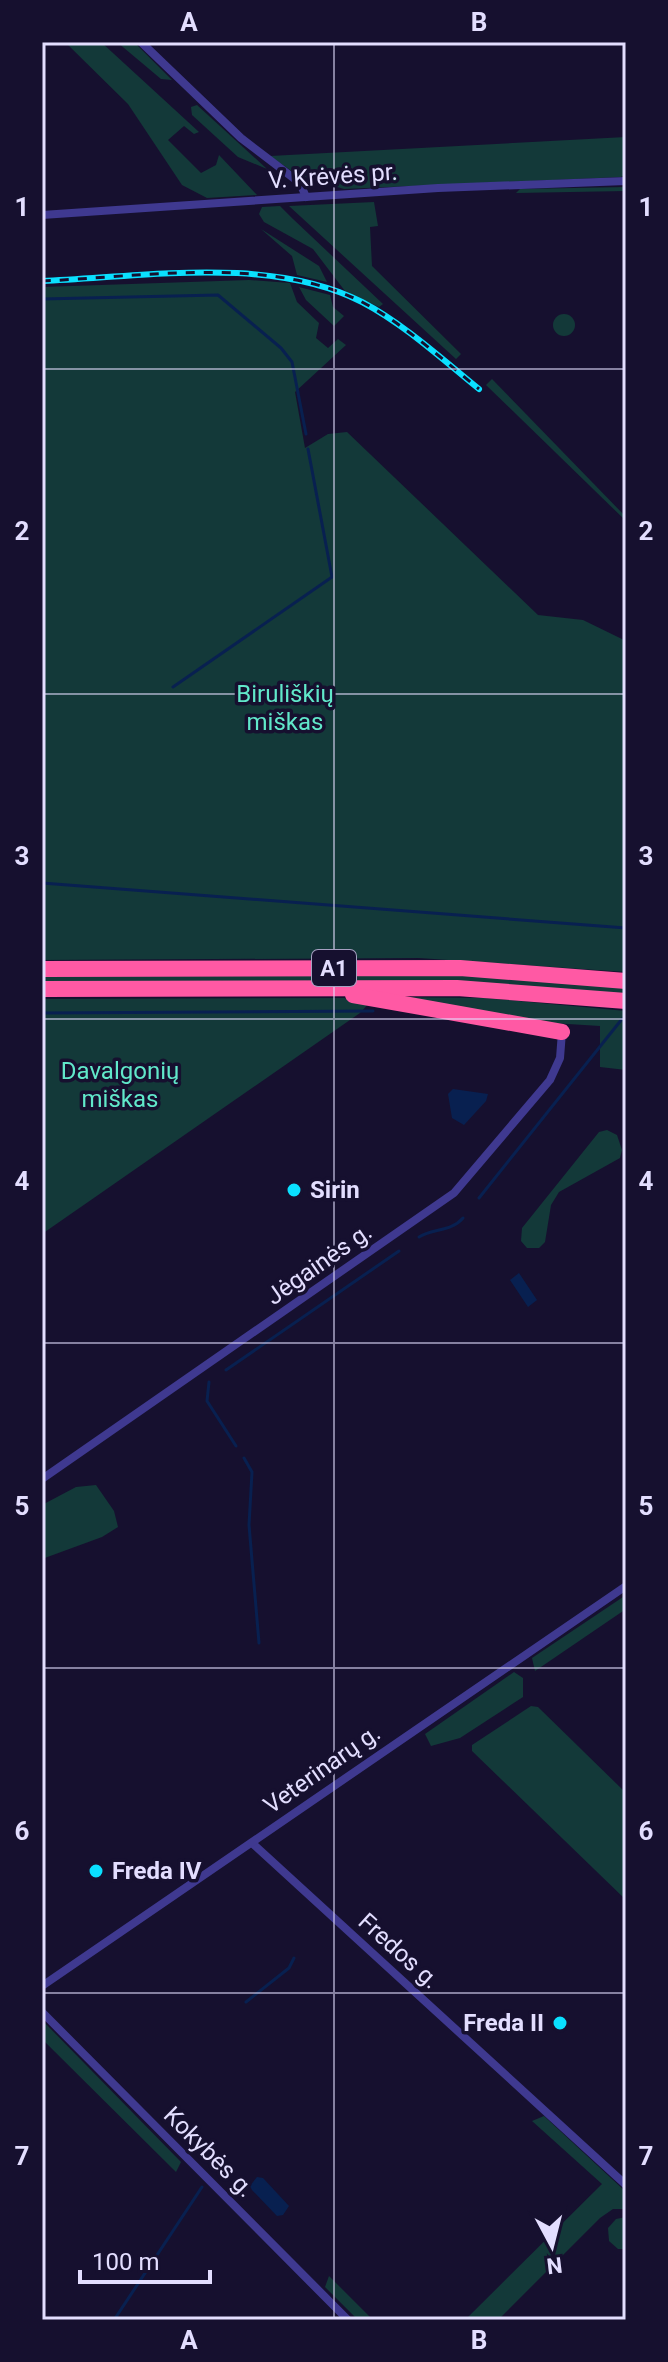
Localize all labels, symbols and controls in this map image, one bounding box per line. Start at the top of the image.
text: A [180,7,198,37]
text: B [471,7,487,37]
street label: V. Krėvės pr. [267,158,399,194]
text: 1 [15,192,29,222]
text: 1 [639,192,653,222]
text: 2 [15,516,29,546]
text: 2 [639,516,653,546]
park label: Biruliškių miškas [236,680,334,736]
text: 3 [15,841,29,871]
text: 3 [639,841,653,871]
road number: A1 [312,950,356,986]
park label: Davalgonių miškas [61,1057,179,1113]
text: 4 [15,1166,30,1196]
text: 4 [639,1166,654,1196]
place label: Sirin [310,1176,360,1204]
marker: Sirin [285,1181,303,1199]
street label: Jėgainės g. [261,1217,377,1311]
text: 5 [15,1491,29,1521]
text: 5 [639,1491,653,1521]
street label: Veterinarų g. [258,1719,386,1819]
text: 6 [15,1816,30,1846]
text: 6 [639,1816,654,1846]
place label: Freda IV [112,1857,202,1885]
marker: Freda IV [87,1862,105,1880]
street label: Fredos g. [353,1907,445,1995]
place label: Freda II [463,2009,544,2037]
marker: Freda II [551,2014,569,2032]
street label: Kokybės g. [158,2101,260,2203]
text: 7 [15,2141,29,2171]
text: 7 [639,2141,653,2171]
north arrow [512,2206,592,2286]
scale bar [80,2234,210,2284]
text: 100 m [92,2248,159,2276]
text: N [545,2252,564,2279]
text: A [180,2325,198,2355]
text: B [471,2325,487,2355]

